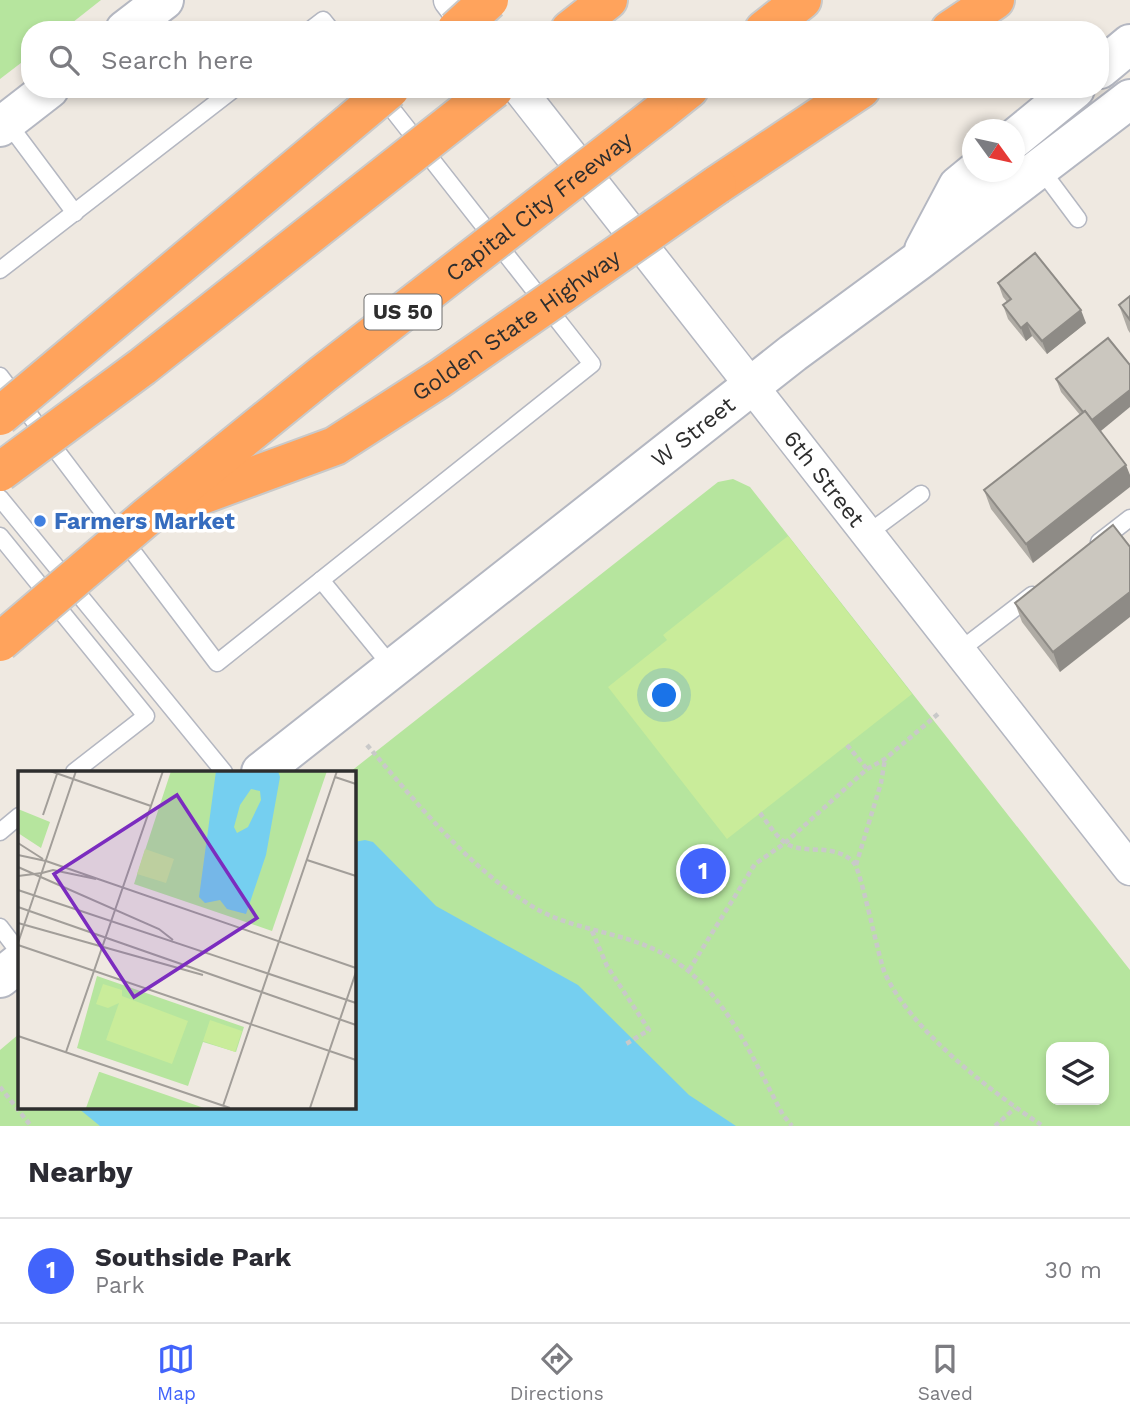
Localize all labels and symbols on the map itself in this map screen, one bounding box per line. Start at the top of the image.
north arrow [962,119,1025,182]
street label: Capital City Freeway [441,126,638,287]
street label: Golden State Highway [407,244,626,407]
road number: US 50 [364,294,442,330]
street label: W Street [646,391,741,473]
street label: 6th Street [778,425,870,533]
place label: Farmers Market [54,508,235,535]
marker: Farmers Market [32,513,48,529]
your location [647,678,681,712]
inset map [18,771,355,1108]
pin: 1 [680,845,726,897]

